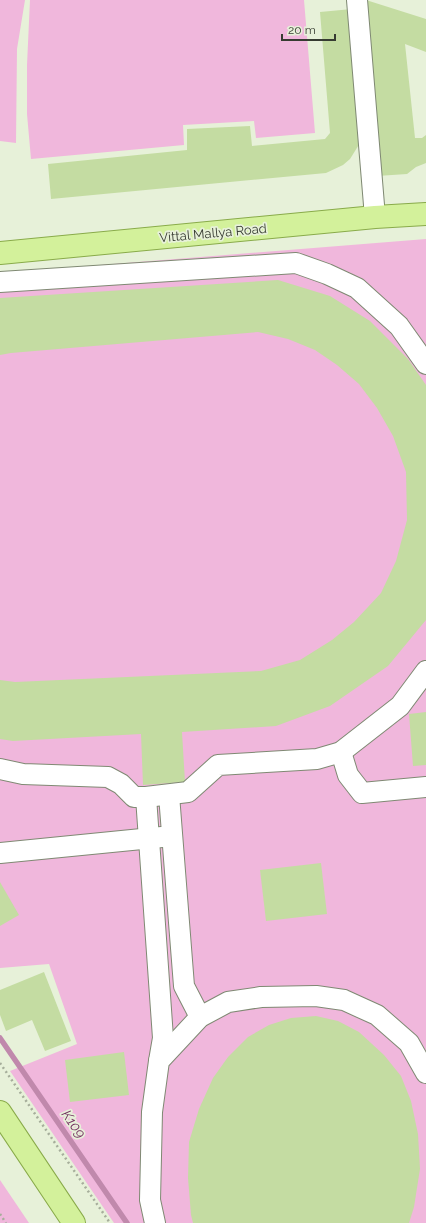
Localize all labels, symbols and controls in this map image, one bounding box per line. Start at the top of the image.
scale bar [282,16,335,42]
text: 20 m [288,23,316,37]
street label: Vittal Mallya Road [159,221,267,245]
water label: K109 [59,1107,89,1141]

